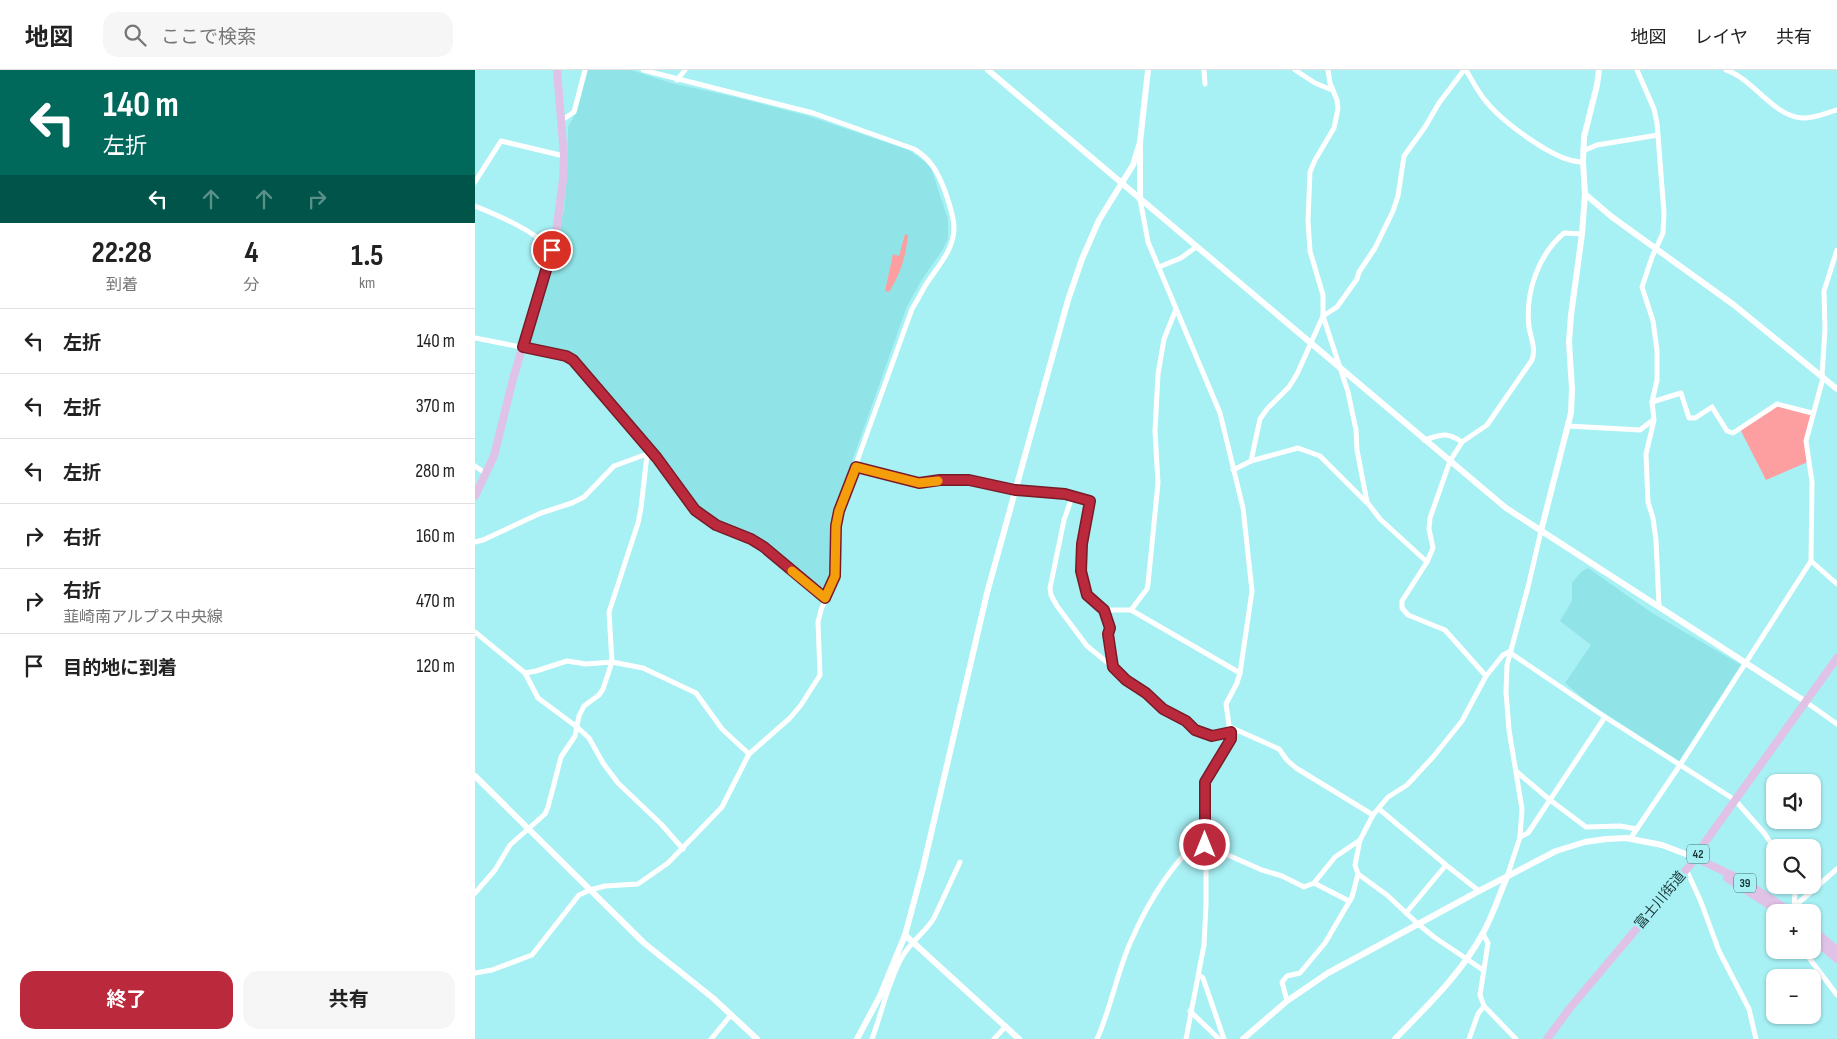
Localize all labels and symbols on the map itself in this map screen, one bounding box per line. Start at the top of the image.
pin [531,229,573,271]
position arrow [1178,818,1230,870]
road number: 42 [1687,844,1709,864]
street label: 富士川街道 [1631,868,1689,932]
road number: 39 [1734,874,1756,892]

